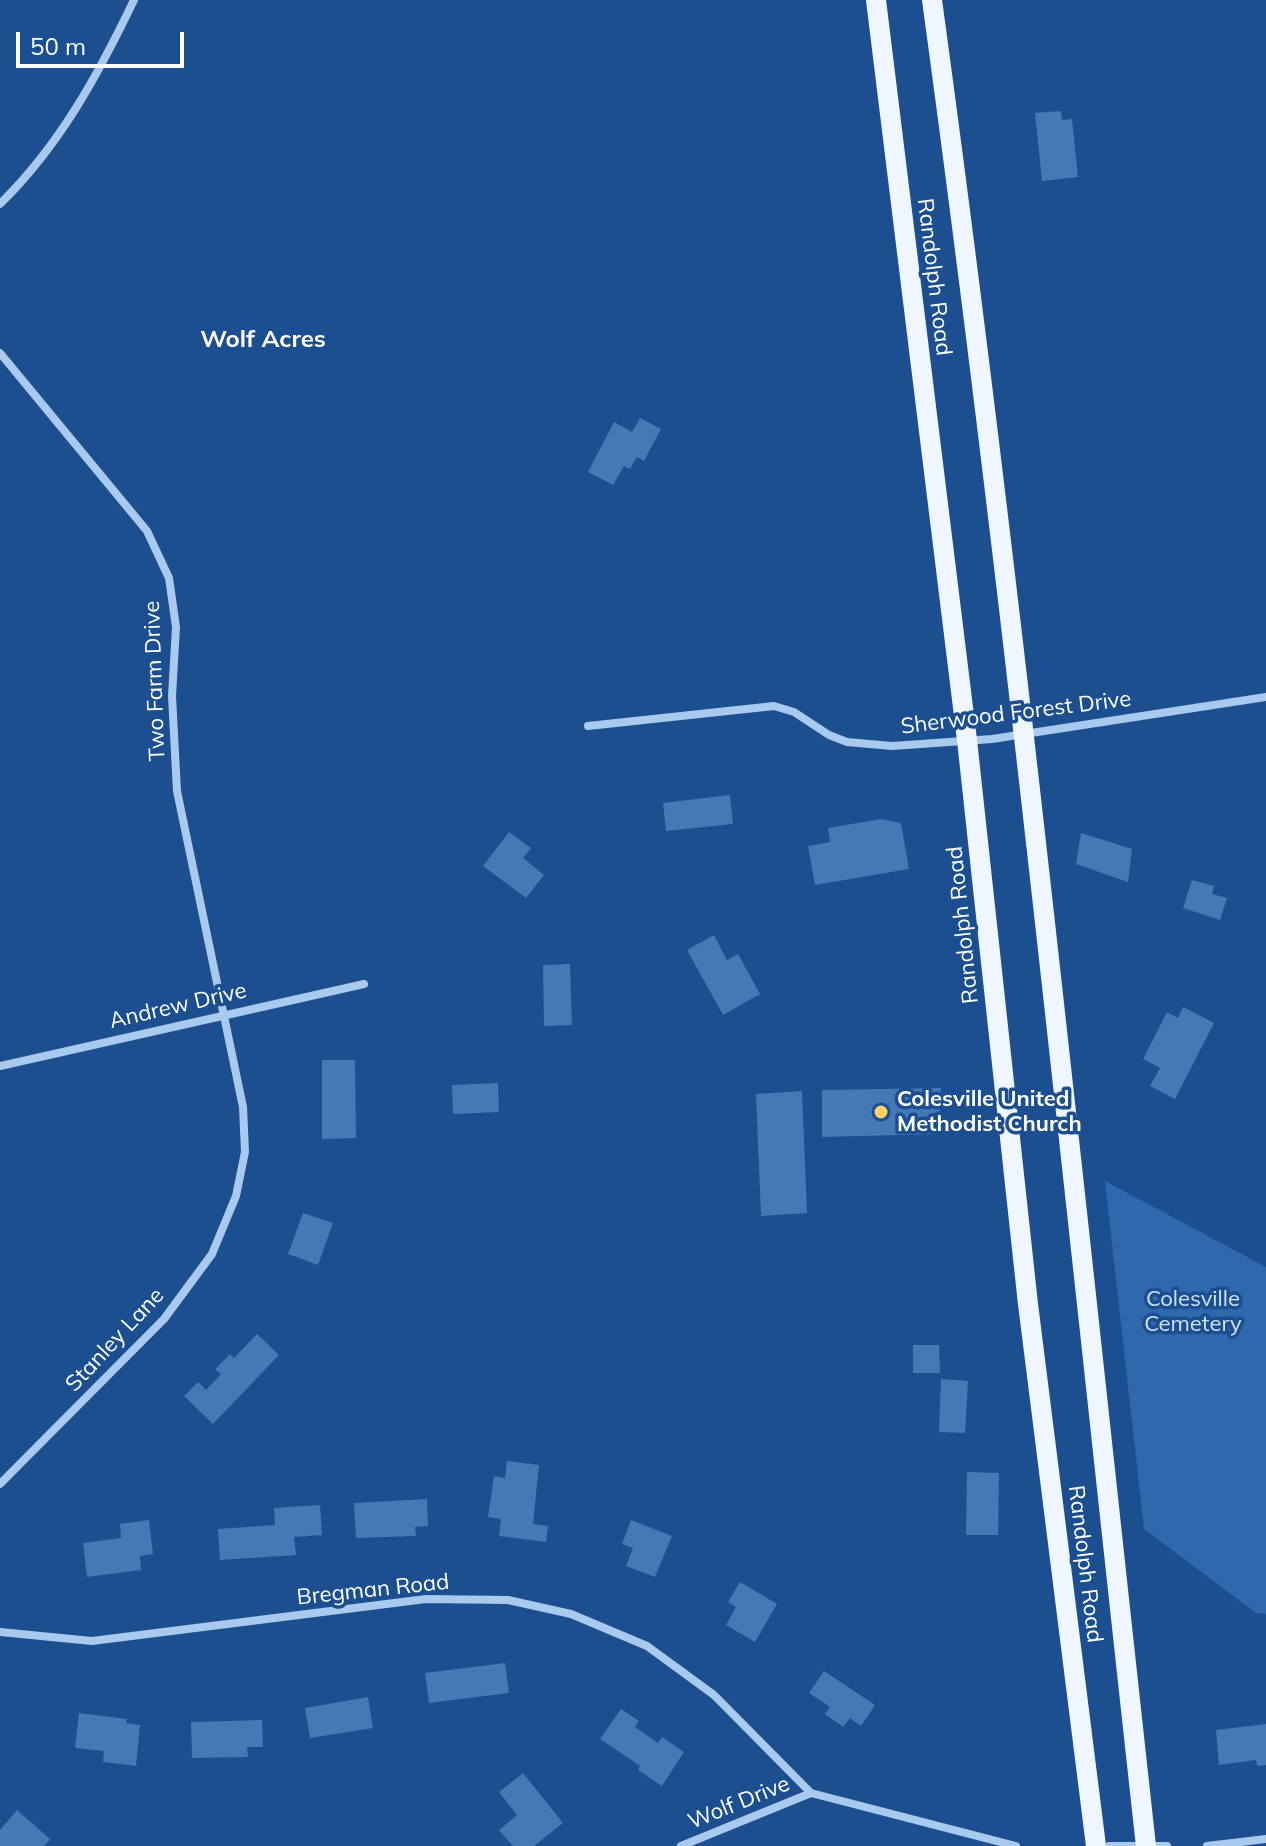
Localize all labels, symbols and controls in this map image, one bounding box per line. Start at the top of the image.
scale bar [20,16,188,66]
text: 50 m [30,31,86,61]
street label: Randolph Road [911,197,957,357]
district label: Wolf Acres [200,326,326,354]
street label: Two Farm Drive [139,600,171,762]
street label: Sherwood Forest Drive [899,686,1133,740]
street label: Randolph Road [942,845,984,1005]
street label: Andrew Drive [107,977,249,1035]
place label: Colesville United Methodist Church [897,1086,1082,1138]
marker: Colesville United Methodist Church [872,1103,890,1121]
street label: Stanley Lane [60,1283,170,1397]
park label: Colesville Cemetery [1144,1286,1242,1338]
street label: Randolph Road [1062,1484,1108,1644]
street label: Bregman Road [295,1569,451,1611]
street label: Wolf Drive [684,1771,794,1835]

